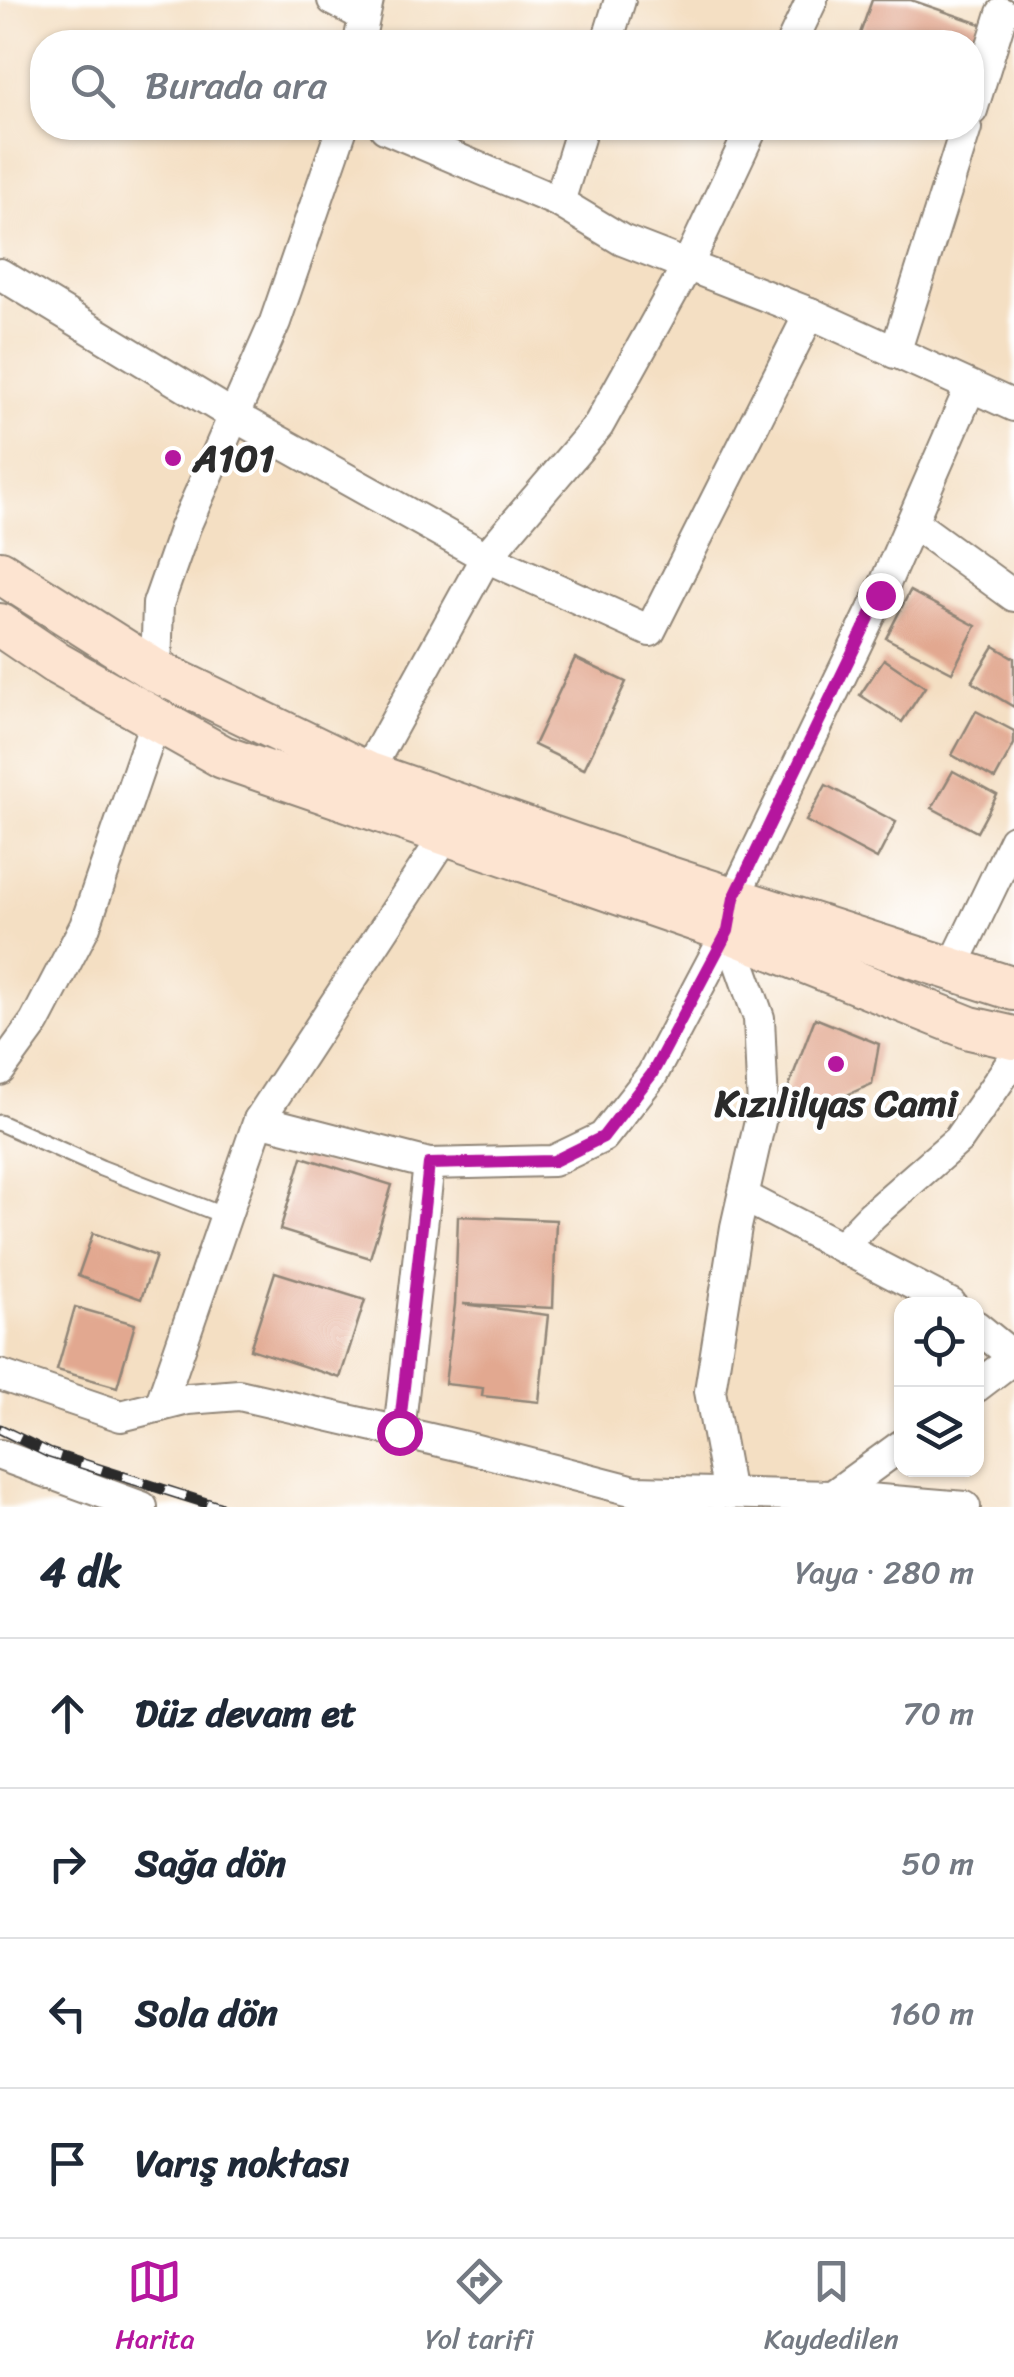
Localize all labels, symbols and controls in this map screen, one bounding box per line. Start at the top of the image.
search box [30,30,984,140]
text: Burada ara [145,52,327,119]
icon: search [65,58,120,113]
place label: A101 [191,425,275,492]
marker: A101 [162,447,184,469]
route end [858,573,904,619]
marker: Kızılilyas Cami [825,1053,847,1075]
place label: Kızılilyas Cami [714,1070,960,1137]
map controls [894,1297,984,1477]
button: locate [894,1297,984,1387]
button: layers [894,1387,984,1477]
route start [377,1410,423,1456]
text: 4 dk [40,1535,122,1609]
text: Yaya · 280 m [795,1544,974,1601]
text: Düz devam et [135,1680,356,1747]
text: 70 m [903,1685,974,1742]
icon: ahead [40,1686,95,1741]
text: Sağa dön [135,1830,286,1897]
text: 50 m [901,1835,974,1892]
icon: right [40,1836,95,1891]
text: Sola dön [135,1980,278,2047]
text: 160 m [889,1985,974,2042]
icon: left [40,1986,95,2041]
text: Varış noktası [135,2130,350,2197]
icon: arrive [40,2136,95,2191]
tab: Harita [115,2254,195,2363]
tab: Yol tarifi [425,2254,533,2363]
tab: Kaydedilen [764,2254,899,2363]

